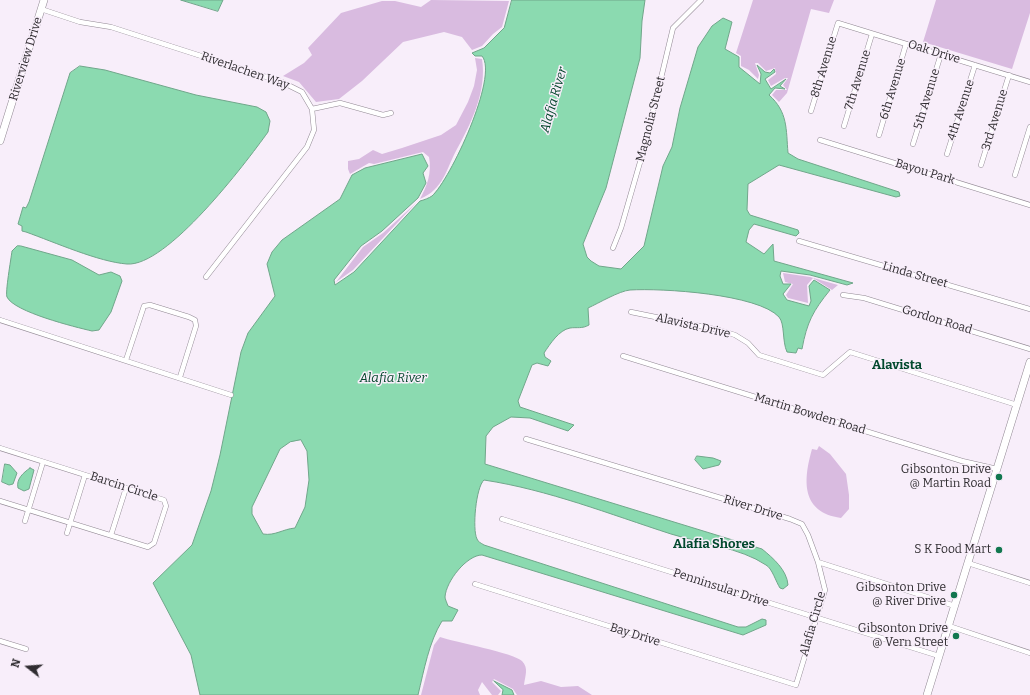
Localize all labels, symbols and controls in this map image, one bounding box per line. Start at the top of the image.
street label: Riverview Drive [6,15,46,103]
street label: 8th Avenue [808,35,840,99]
street label: Oak Drive [906,37,962,67]
street label: 7th Avenue [842,48,874,112]
street label: Riverlachen Way [199,49,291,93]
street label: 6th Avenue [877,57,909,121]
water label: Alafia River [537,66,571,134]
street label: 5th Avenue [911,67,943,131]
street label: Magnolia Street [633,75,669,163]
street label: 4th Avenue [944,78,978,142]
street label: 3rd Avenue [979,88,1011,152]
street label: Bayou Park [893,156,957,188]
street label: Linda Street [881,259,949,291]
street label: Gordon Road [900,302,974,338]
street label: Alavista Drive [654,310,732,342]
district label: Alavista [872,357,922,373]
water label: Alafia River [359,370,427,386]
street label: Martin Bowden Road [753,390,867,438]
place label: Gibsonton Drive @ Martin Road [901,463,991,491]
street label: Barcin Circle [88,469,160,505]
marker: Gibsonton Drive @ Martin Road [994,472,1004,482]
street label: River Drive [722,492,784,524]
district label: Alafia Shores [673,536,755,552]
place label: S K Food Mart [914,543,991,557]
marker: S K Food Mart [994,545,1004,555]
street label: Penninsular Drive [671,566,771,610]
place label: Gibsonton Drive @ River Drive [856,581,946,609]
street label: Alafia Circle [797,590,829,658]
marker: Gibsonton Drive @ River Drive [949,590,959,600]
street label: Bay Drive [608,621,662,649]
place label: Gibsonton Drive @ Vern Street [858,622,948,650]
marker: Gibsonton Drive @ Vern Street [951,631,961,641]
north arrow [8,647,48,687]
text: N [9,657,24,669]

